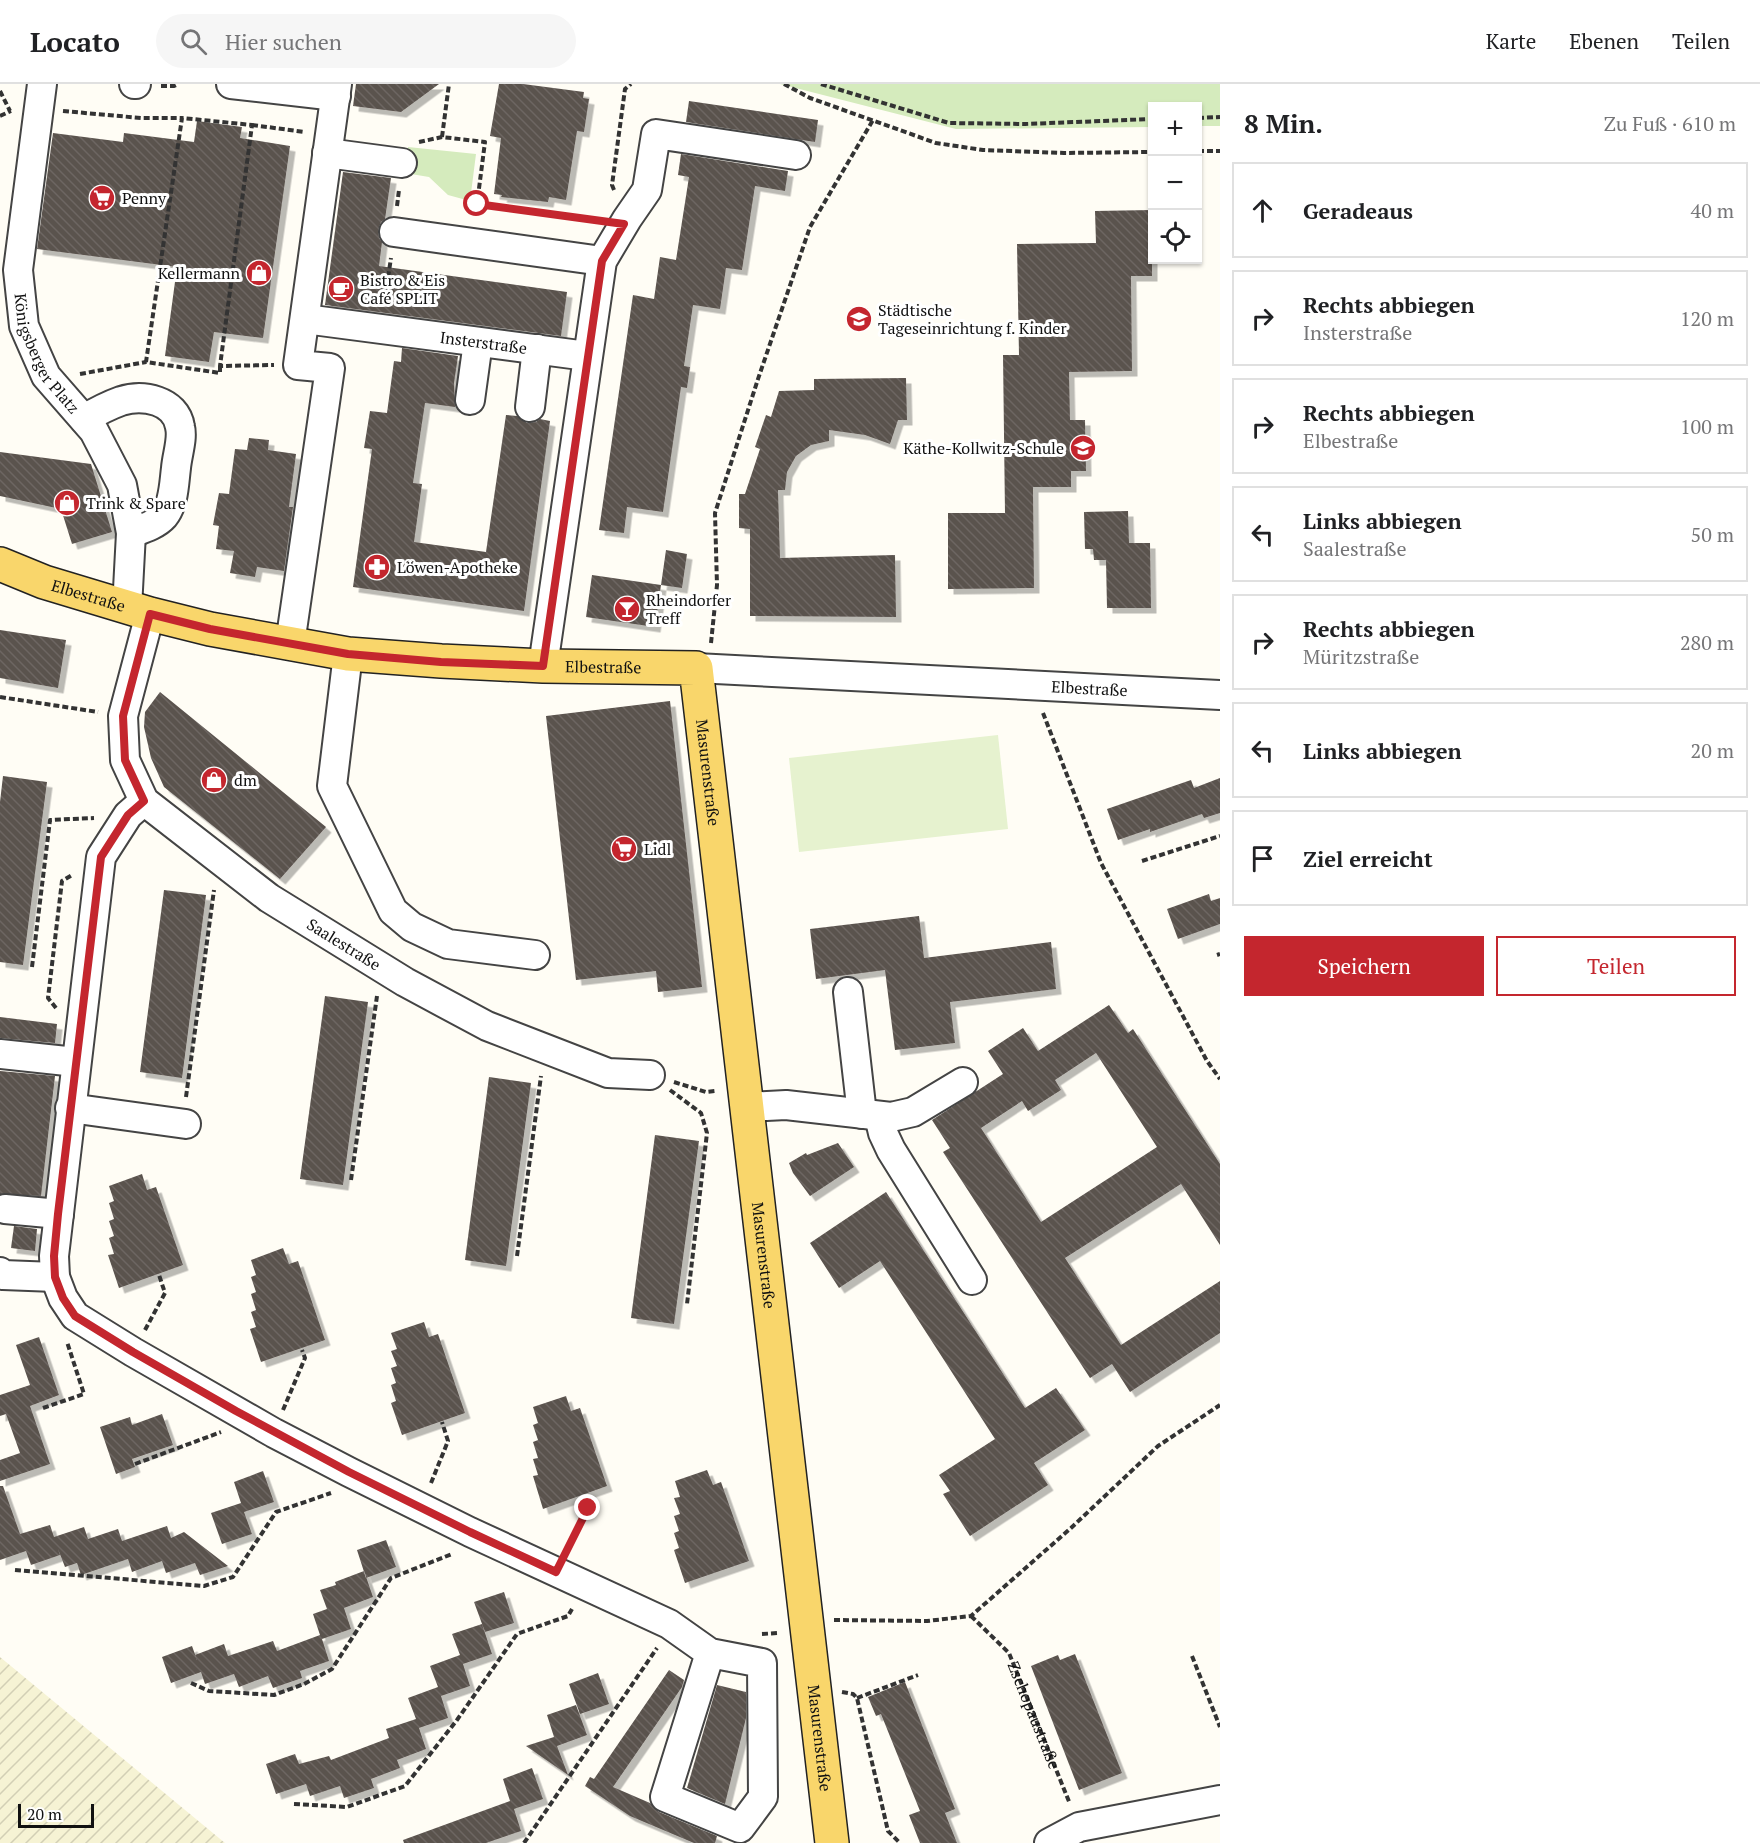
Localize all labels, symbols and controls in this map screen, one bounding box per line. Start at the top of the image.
search box [156,14,576,68]
text: Locato [30,23,120,60]
icon: search [177,25,210,58]
text: Hier suchen [225,27,342,56]
text: Karte [1486,27,1536,55]
text: Ebenen [1569,27,1639,55]
text: Teilen [1672,27,1730,55]
map controls [1148,102,1202,264]
button: + [1148,102,1202,156]
text: 8 Min. [1244,106,1323,140]
text: Zu Fuß · 610 m [1604,110,1736,137]
button: − [1148,156,1202,210]
supermarket icon: Penny [87,183,117,213]
place label: Penny [122,187,167,209]
route start [463,190,489,216]
icon: ahead [1246,194,1279,227]
text: Geradeaus [1303,196,1413,225]
text: 40 m [1691,197,1734,224]
button: locate [1148,210,1202,264]
shop icon: Kellermann [244,258,274,288]
place label: Kellermann [158,262,240,284]
place label: Bistro & Eis Café SPLIT [360,269,445,309]
cafe icon: Bistro & Eis Café SPLIT [326,274,356,304]
text: Rechts abbiegen [1303,290,1475,319]
street label: Königsberger Platz [10,292,85,418]
place label: Städtische Tageseinrichtung f. Kinder [878,299,1067,339]
icon: right [1246,302,1279,335]
school or university icon: Städtische Tageseinrichtung f. Kinder [844,304,874,334]
text: 120 m [1680,305,1734,332]
text: Insterstraße [1303,319,1412,346]
street label: Insterstraße [439,326,528,359]
text: Rechts abbiegen [1303,398,1475,427]
icon: right [1246,410,1279,443]
text: 100 m [1680,413,1734,440]
text: Elbestraße [1303,427,1398,454]
school or university icon: Käthe-Kollwitz-Schule [1068,433,1098,463]
place label: Käthe-Kollwitz-Schule [903,437,1064,459]
shop icon: Trink & Spare [52,488,82,518]
place label: Trink & Spare [86,492,186,514]
text: Links abbiegen [1303,506,1462,535]
icon: left [1246,518,1279,551]
text: 50 m [1691,521,1734,548]
text: Saalestraße [1303,535,1407,562]
pharmacy icon: Löwen-Apotheke [362,552,392,582]
place label: Löwen-Apotheke [397,556,518,578]
street label: Elbestraße [49,574,128,617]
place label: Rheindorfer Treff [646,589,732,629]
bar icon: Rheindorfer Treff [612,594,642,624]
text: Rechts abbiegen [1303,614,1475,643]
icon: right [1246,626,1279,659]
text: 280 m [1680,629,1734,656]
text: Müritzstraße [1303,643,1419,670]
street label: Elbestraße [565,655,642,678]
street label: Elbestraße [1051,675,1128,701]
street label: Masurenstraße [691,718,725,827]
icon: left [1246,734,1279,767]
text: Links abbiegen [1303,736,1462,765]
text: 20 m [1691,737,1734,764]
shop icon: dm [199,765,229,795]
place label: dm [234,769,257,791]
supermarket icon: Lidl [609,834,639,864]
place label: Lidl [644,838,671,860]
icon: arrive [1246,842,1279,875]
text: Ziel erreicht [1303,844,1433,873]
street label: Saalestraße [303,913,385,975]
button: Speichern [1244,936,1484,996]
button: Teilen [1496,936,1736,996]
street label: Masurenstraße [747,1201,781,1310]
route end [574,1494,600,1520]
street label: Zschopaustraße [1002,1658,1066,1772]
street label: Masurenstraße [803,1684,837,1793]
scale bar [18,1801,94,1828]
text: 20 m [27,1803,62,1825]

